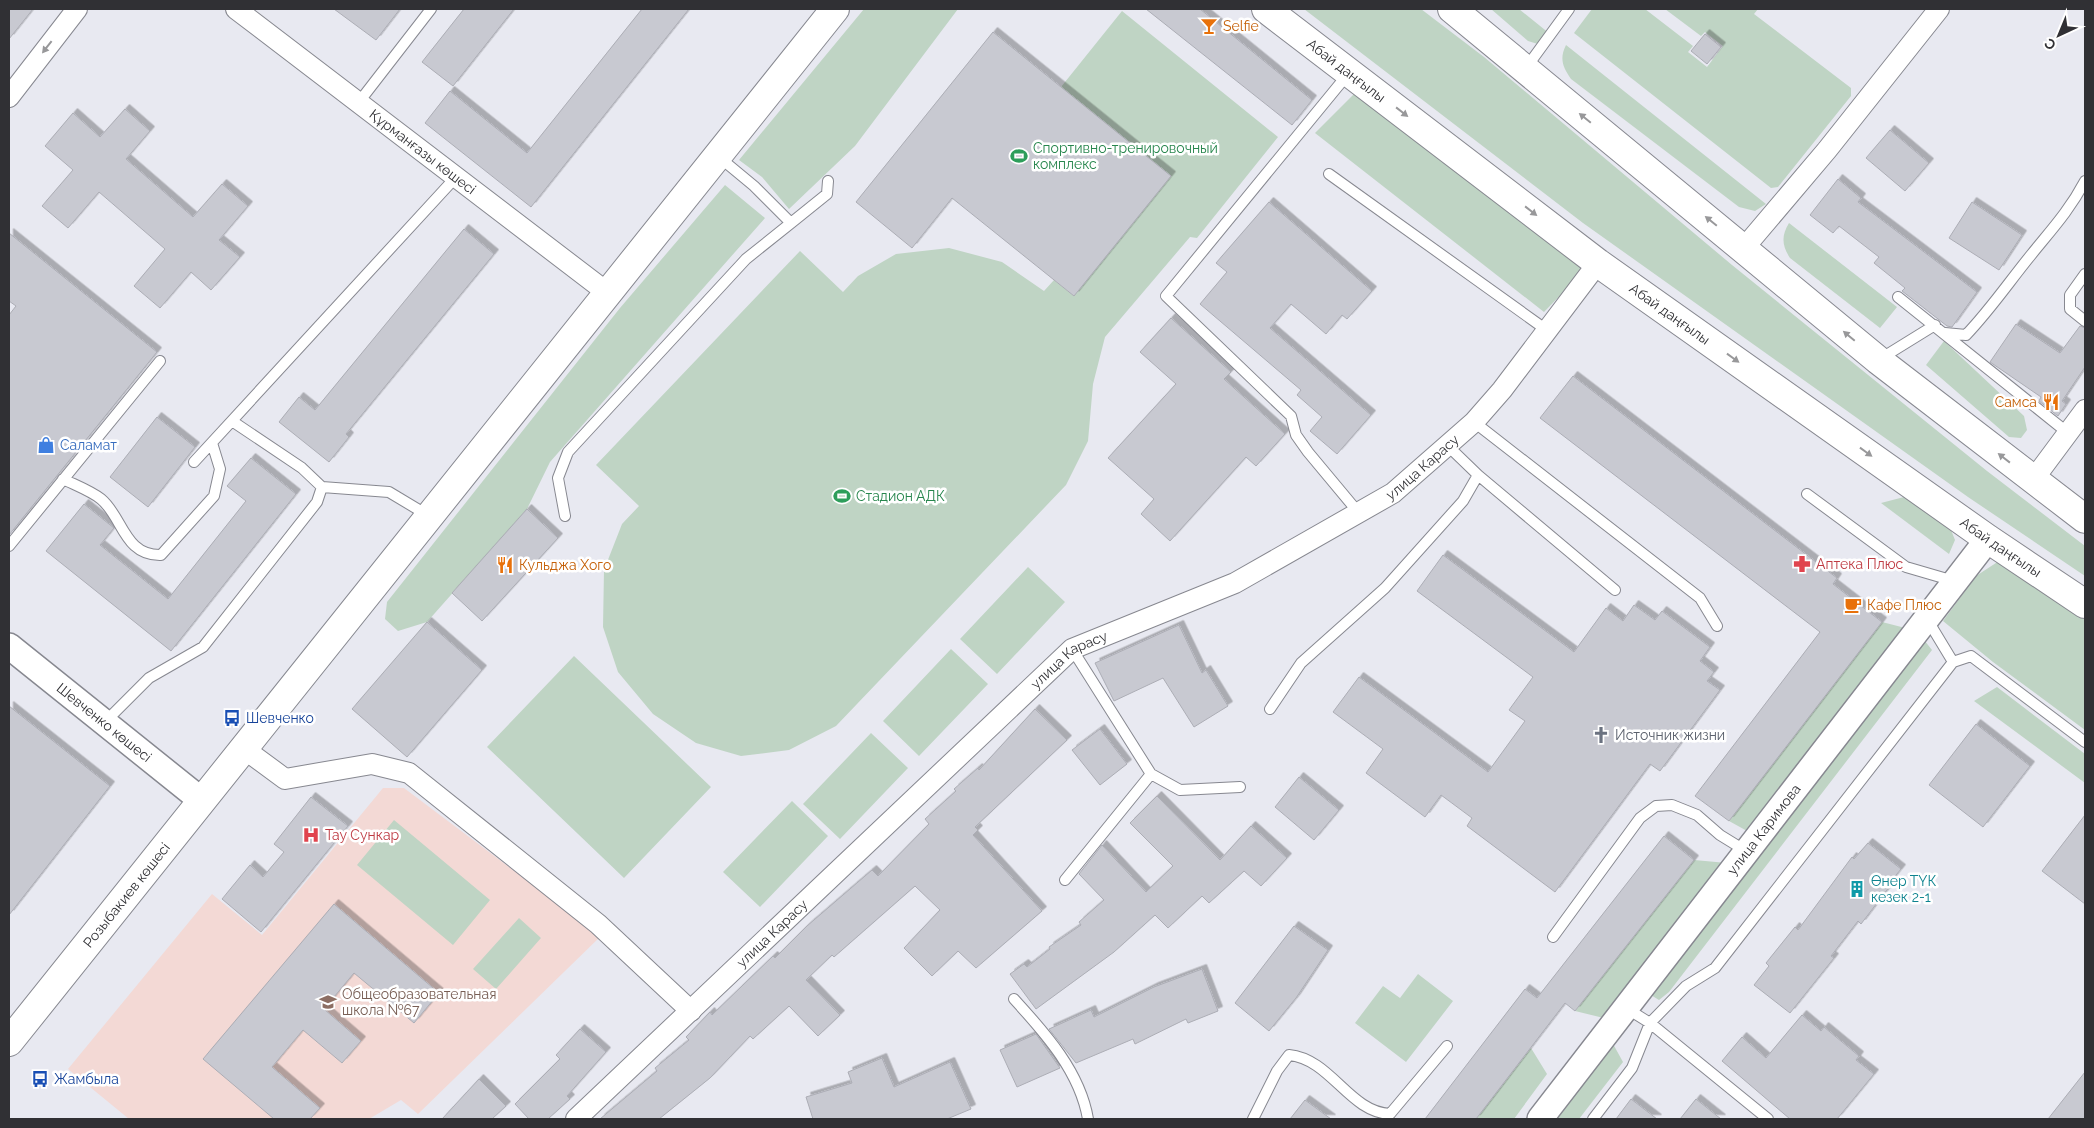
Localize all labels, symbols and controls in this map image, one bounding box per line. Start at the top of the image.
north arrow [2034,10,2084,60]
bar icon: Selfie [1199,16,1219,36]
place label: Selfie [1223,18,1259,34]
street label: Абай даңғылы [1304,35,1389,105]
text: С [2041,35,2059,53]
one-way arrow [42,40,53,53]
street label: Құрманғазы көшесі [366,106,479,197]
one-way arrow [1395,107,1408,118]
one-way arrow [1579,112,1592,123]
place label: Спортивно-тренировочный комплекс [1033,140,1218,172]
sports icon: Спортивно-тренировочный комплекс [1009,146,1029,166]
one-way arrow [1524,206,1537,217]
one-way arrow [1704,215,1717,226]
street label: Абай даңғылы [1627,280,1713,348]
one-way arrow [1843,330,1856,341]
one-way arrow [1727,353,1740,363]
restaurant icon: Самса [2041,392,2061,412]
place label: Самса [1995,394,2037,410]
street label: улица Карасу [1383,431,1462,503]
shop icon: Саламат [36,435,56,455]
place label: Саламат [60,437,117,453]
one-way arrow [1859,447,1873,457]
one-way arrow [1998,452,2011,463]
sports icon: Стадион АДК [832,486,852,506]
place label: Стадион АДК [856,488,945,504]
street label: Абай даңғылы [1957,514,2044,580]
pharmacy icon: Аптека Плюс [1792,554,1812,574]
restaurant icon: Кульджа Хого [495,555,515,575]
place label: Аптека Плюс [1816,556,1904,572]
place label: Кульджа Хого [519,557,611,573]
cafe icon: Кафе Плюс [1843,595,1863,615]
place label: Кафе Плюс [1867,597,1942,613]
street label: улица Карасу [1027,627,1110,692]
street label: Шевченко көшесі [54,680,155,765]
bus stop icon: Шевченко [222,708,242,728]
place label: Шевченко [246,710,314,726]
church icon: Источник жизни [1591,725,1611,745]
place label: Источник жизни [1615,727,1725,743]
street label: улица Каримова [1724,781,1804,878]
hospital icon: Тау Сункар [301,825,321,845]
place label: Тау Сункар [325,827,400,843]
street label: Розыбакиев көшесі [80,840,173,951]
place label: Өнер ТҮК кезек 2-1 [1871,873,1936,905]
building icon: Өнер ТҮК кезек 2-1 [1847,879,1867,899]
street label: улица Карасу [733,896,811,970]
place label: Общеобразовательная школа №67 [342,986,496,1018]
school or university icon: Общеобразовательная школа №67 [318,992,338,1012]
bus stop icon: Жамбыла [30,1069,50,1089]
place label: Жамбыла [54,1071,119,1087]

